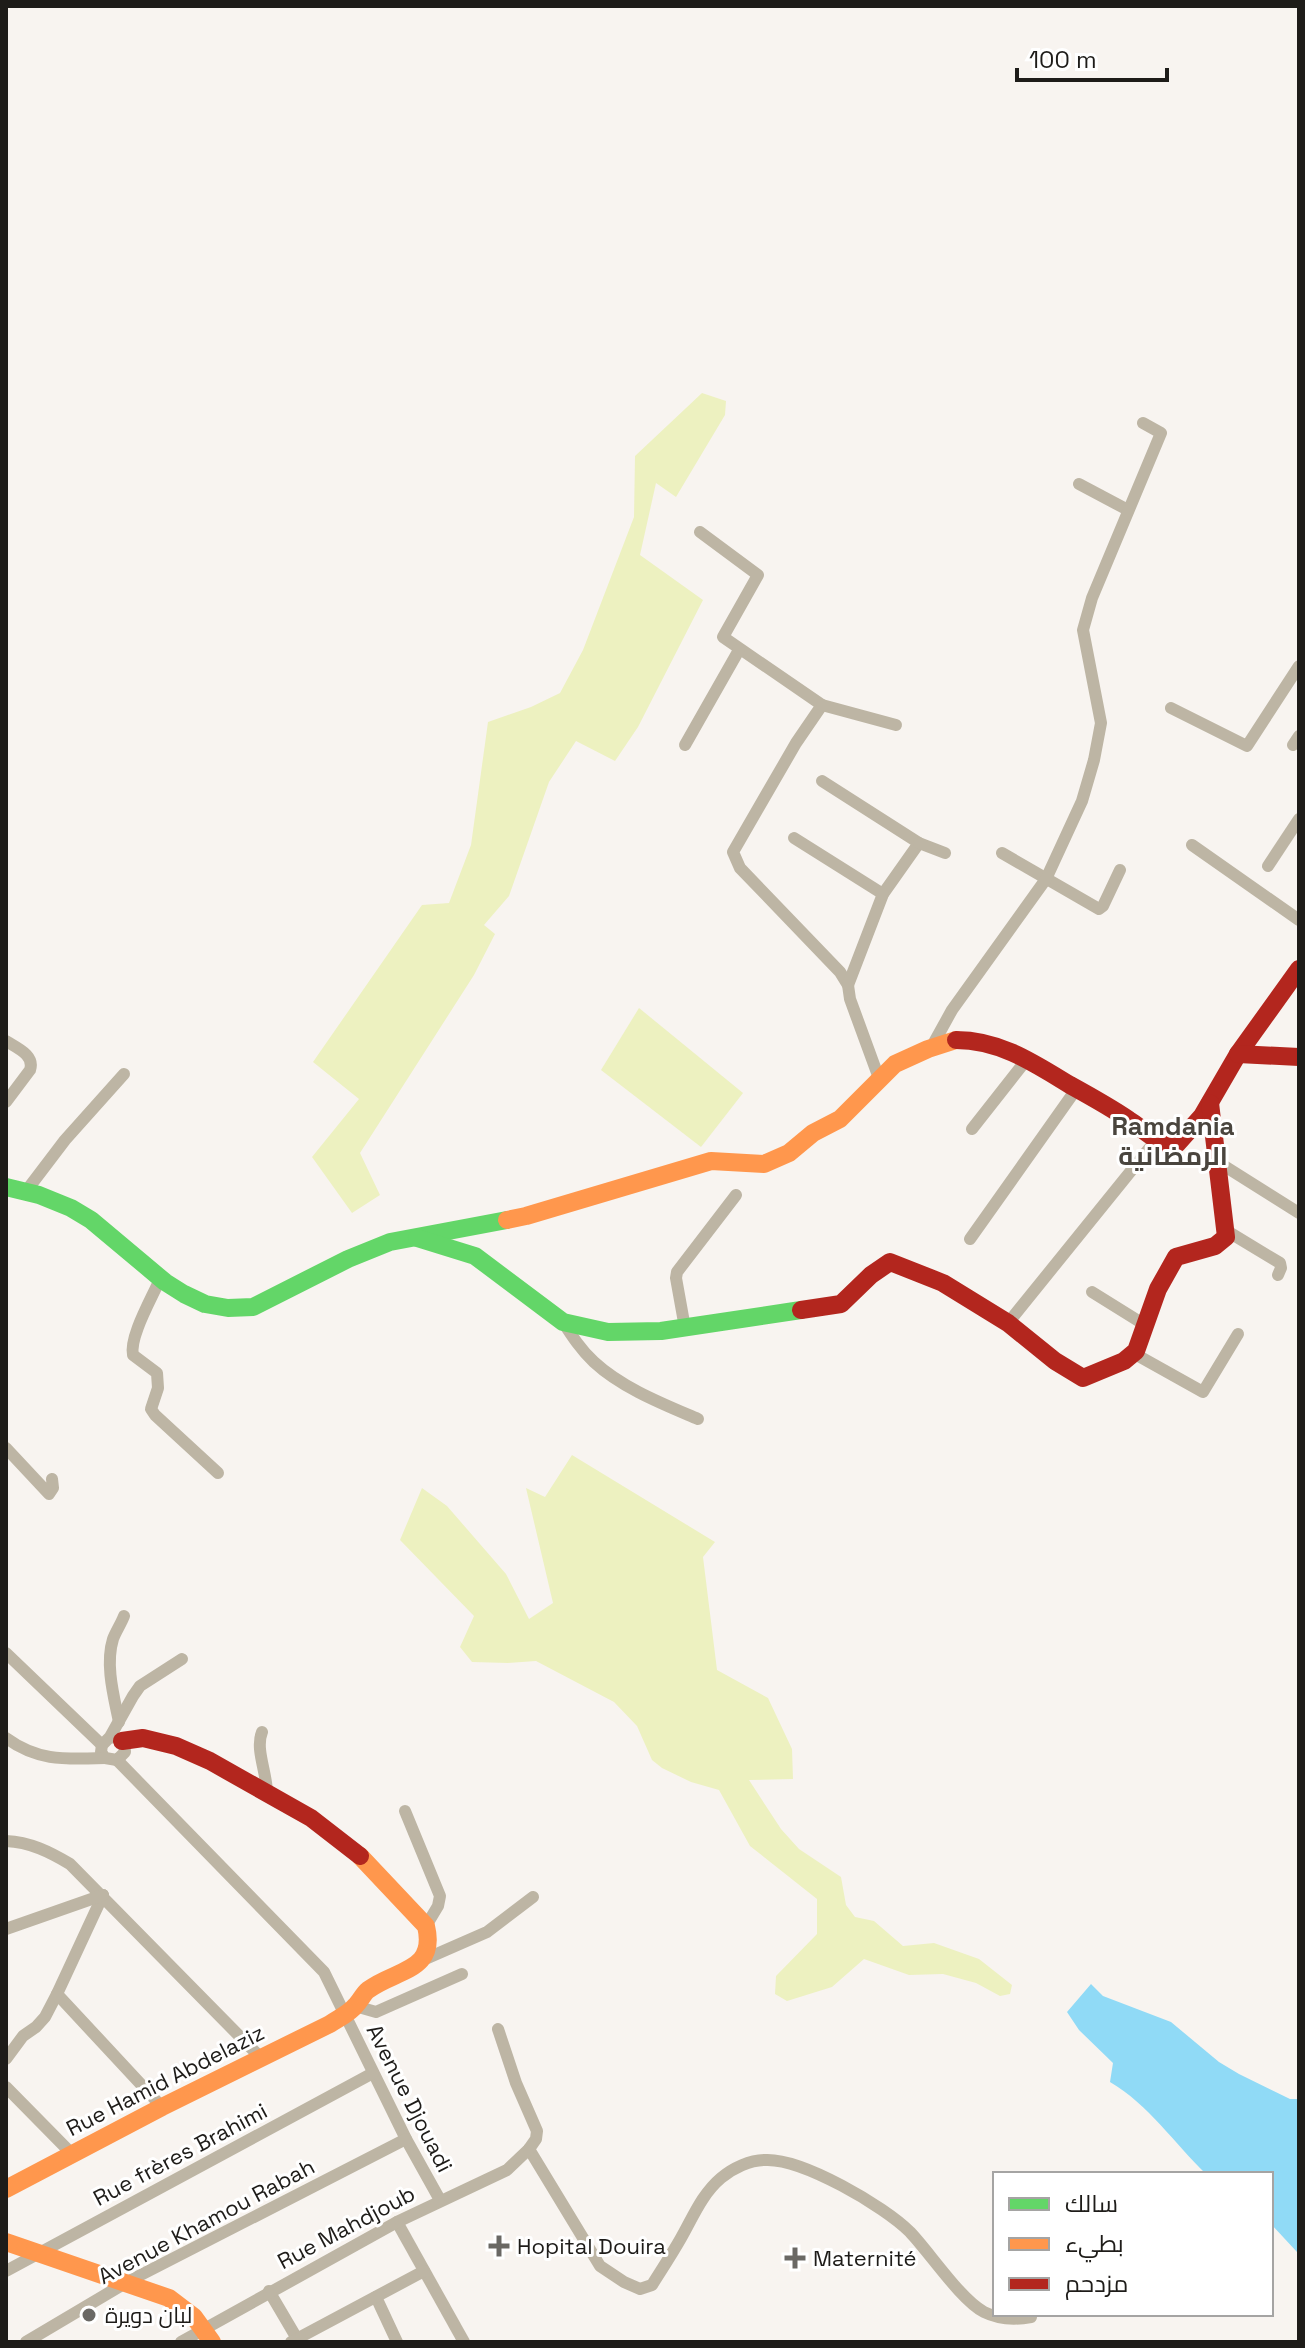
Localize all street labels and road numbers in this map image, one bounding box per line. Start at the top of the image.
street label: Rue Hamid Abdelaziz [61,2018,269,2142]
street label: Avenue Djouadi [361,2019,459,2177]
street label: Rue frères Brahimi [88,2096,272,2212]
street label: Avenue Khamou Rabah [93,2152,319,2290]
street label: Rue Mahdjoub [272,2179,420,2275]

